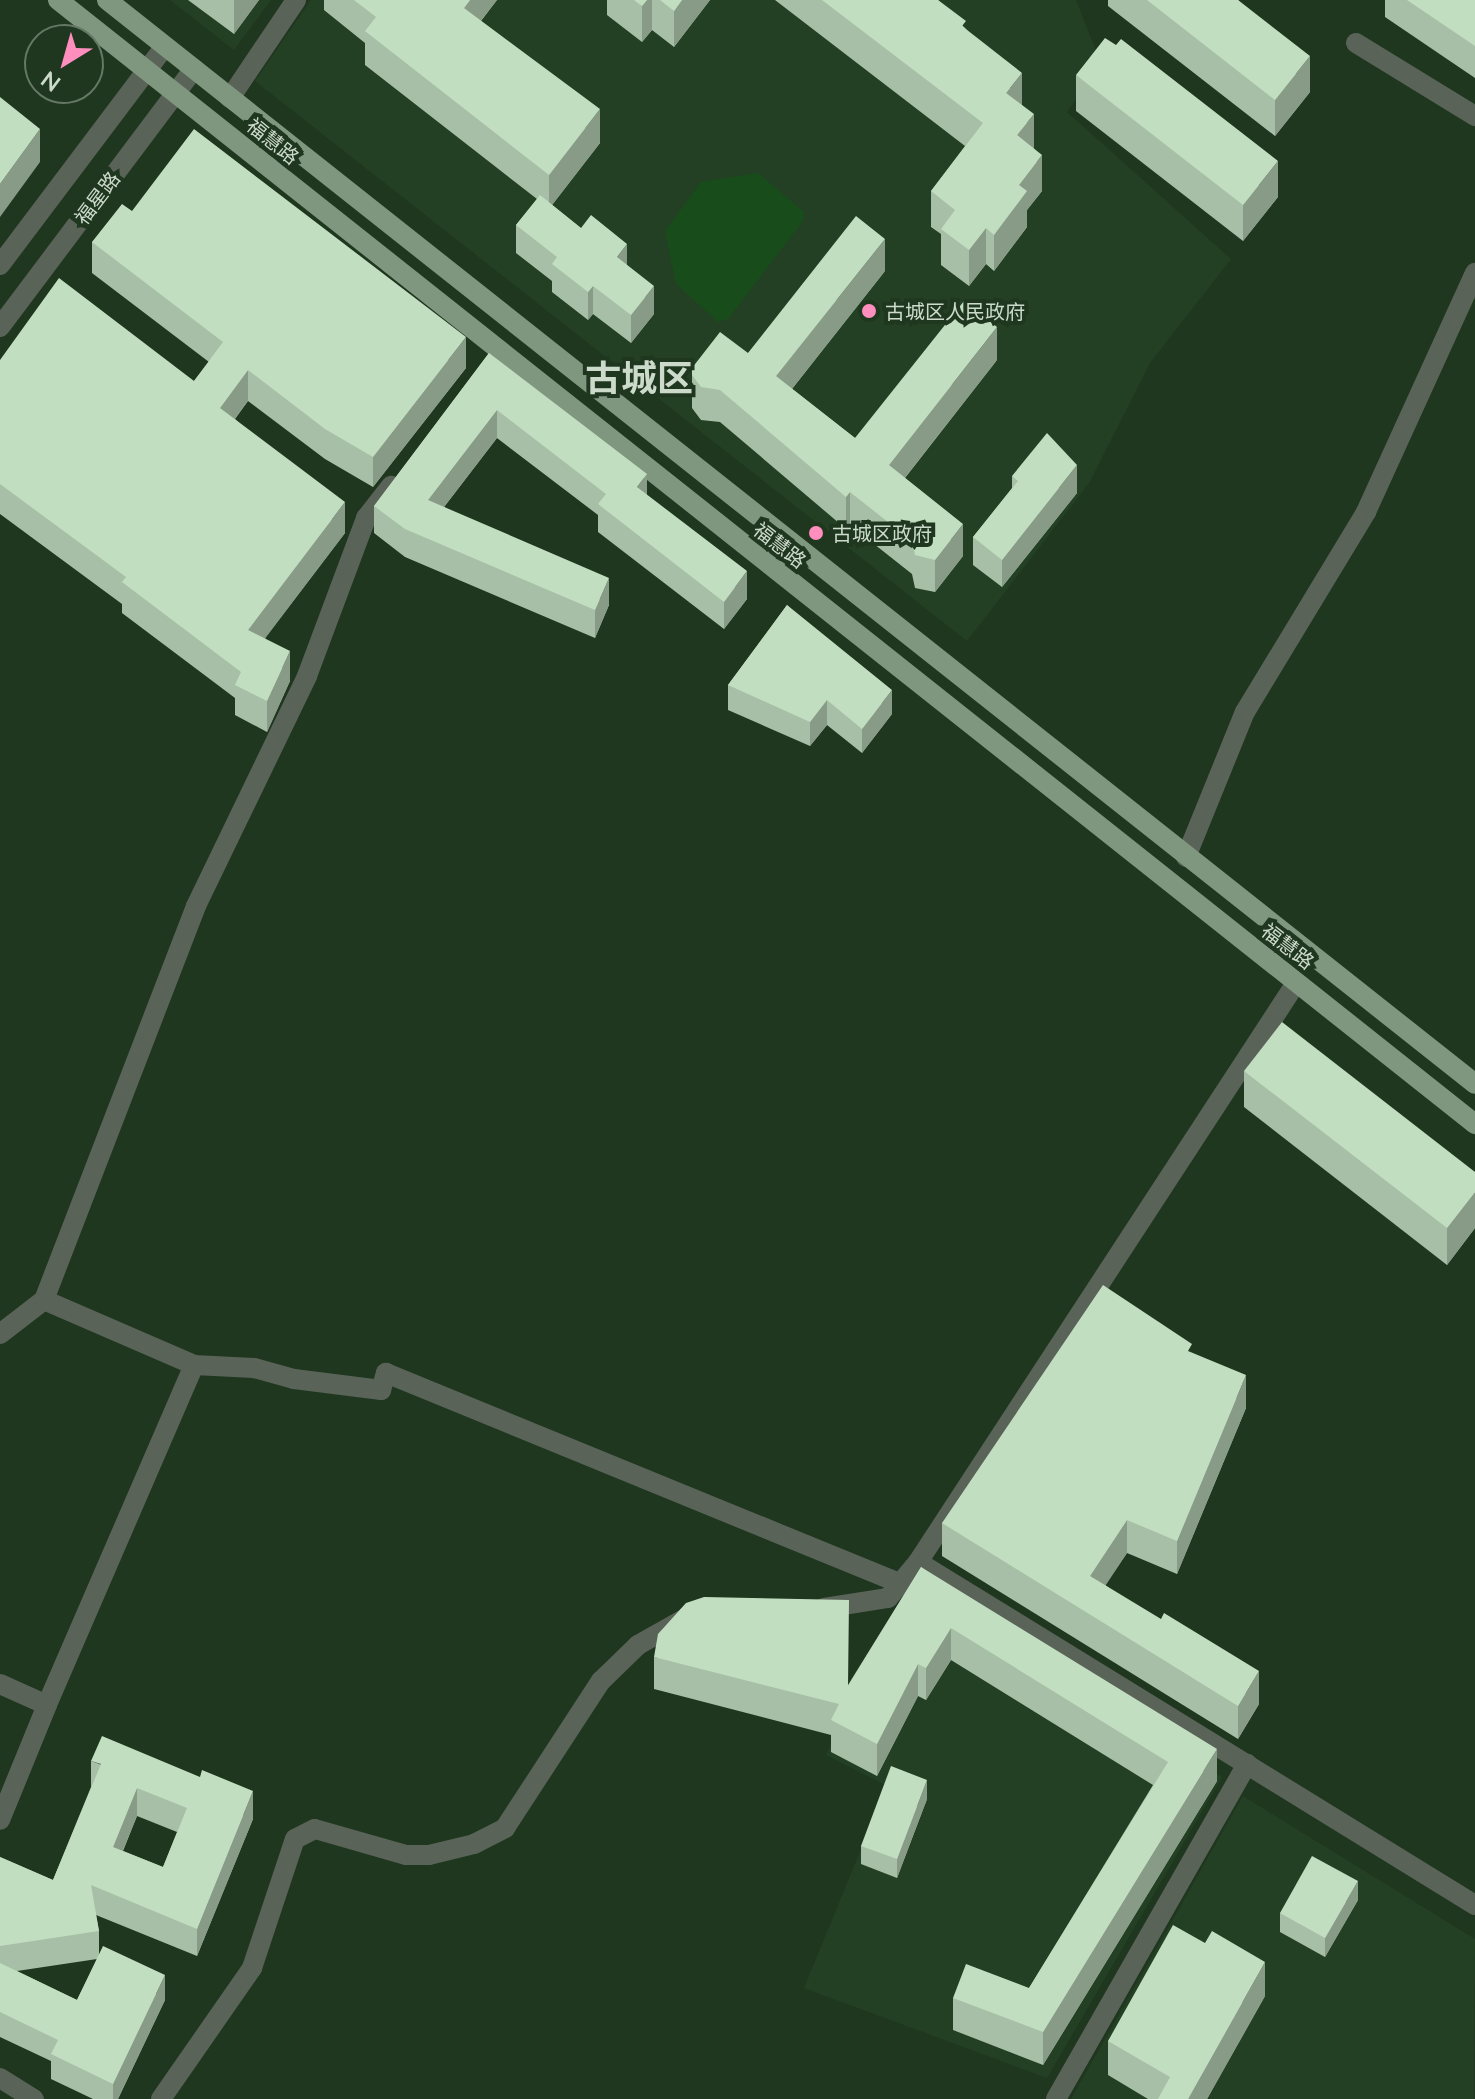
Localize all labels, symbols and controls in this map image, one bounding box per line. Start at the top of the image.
north arrow [24,24,104,104]
text: N [36,66,65,98]
street label: 福慧路 [242,113,304,169]
street label: 福星路 [69,167,125,229]
place label: 古城区人民政府 [885,299,1025,323]
marker: 古城区人民政府 [860,302,878,320]
district label: 古城区 [585,356,693,400]
street label: 福慧路 [749,517,811,573]
place label: 古城区政府 [832,521,932,545]
marker: 古城区政府 [807,524,825,542]
street label: 福慧路 [1257,918,1319,974]

